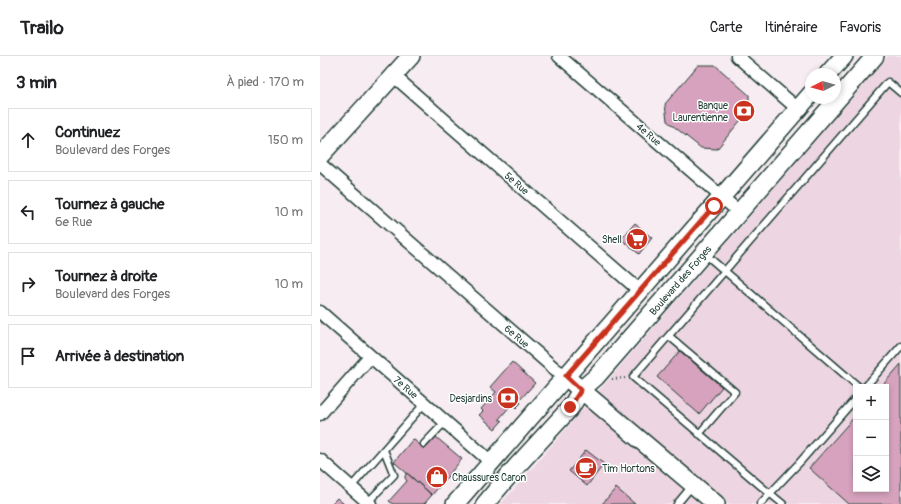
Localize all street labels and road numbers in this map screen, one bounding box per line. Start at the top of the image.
street label: 4e Rue [634,121,663,149]
street label: 5e Rue [502,170,531,198]
street label: Boulevard des Forges [647,243,715,318]
street label: 6e Rue [502,323,531,351]
street label: 7e Rue [391,374,420,402]

